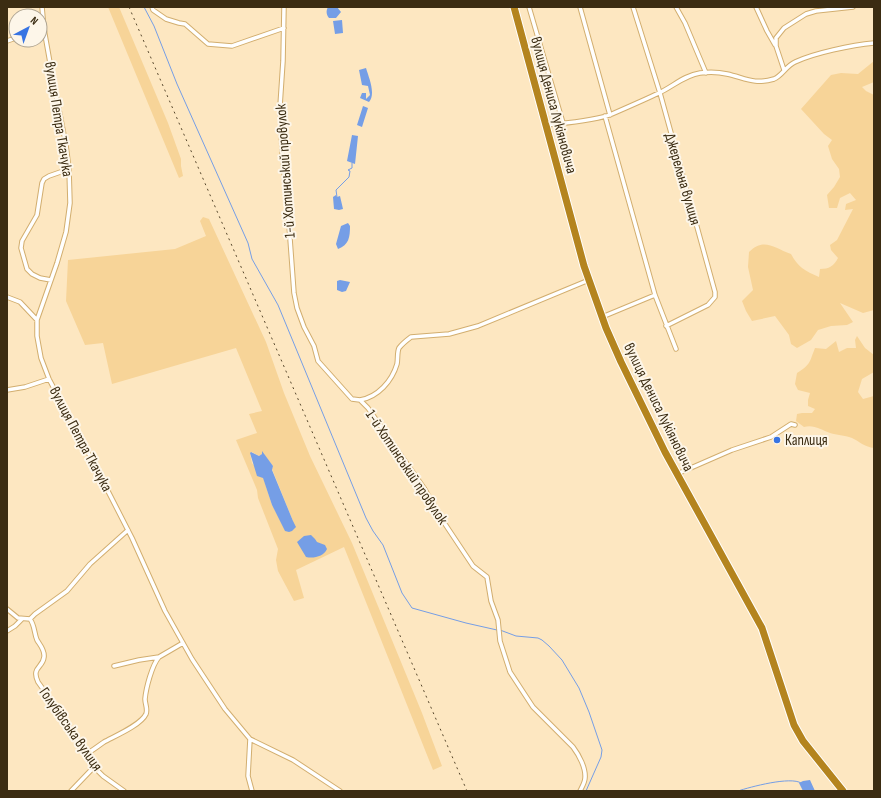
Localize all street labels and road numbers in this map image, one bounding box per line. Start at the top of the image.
street label: вулиця Дениса Лукіяновича [526,35,581,176]
street label: вулиця Петра Ткачука [40,60,77,178]
street label: 1-й Хотинський провулок [271,103,300,239]
street label: Джерельна вулиця [660,131,705,227]
street label: вулиця Дениса Лукіяновича [619,340,698,475]
street label: вулиця Петра Ткачука [45,383,116,495]
street label: 1-й Хотинський провулок [361,406,452,529]
street label: Голубівська вулиця [35,684,107,775]

